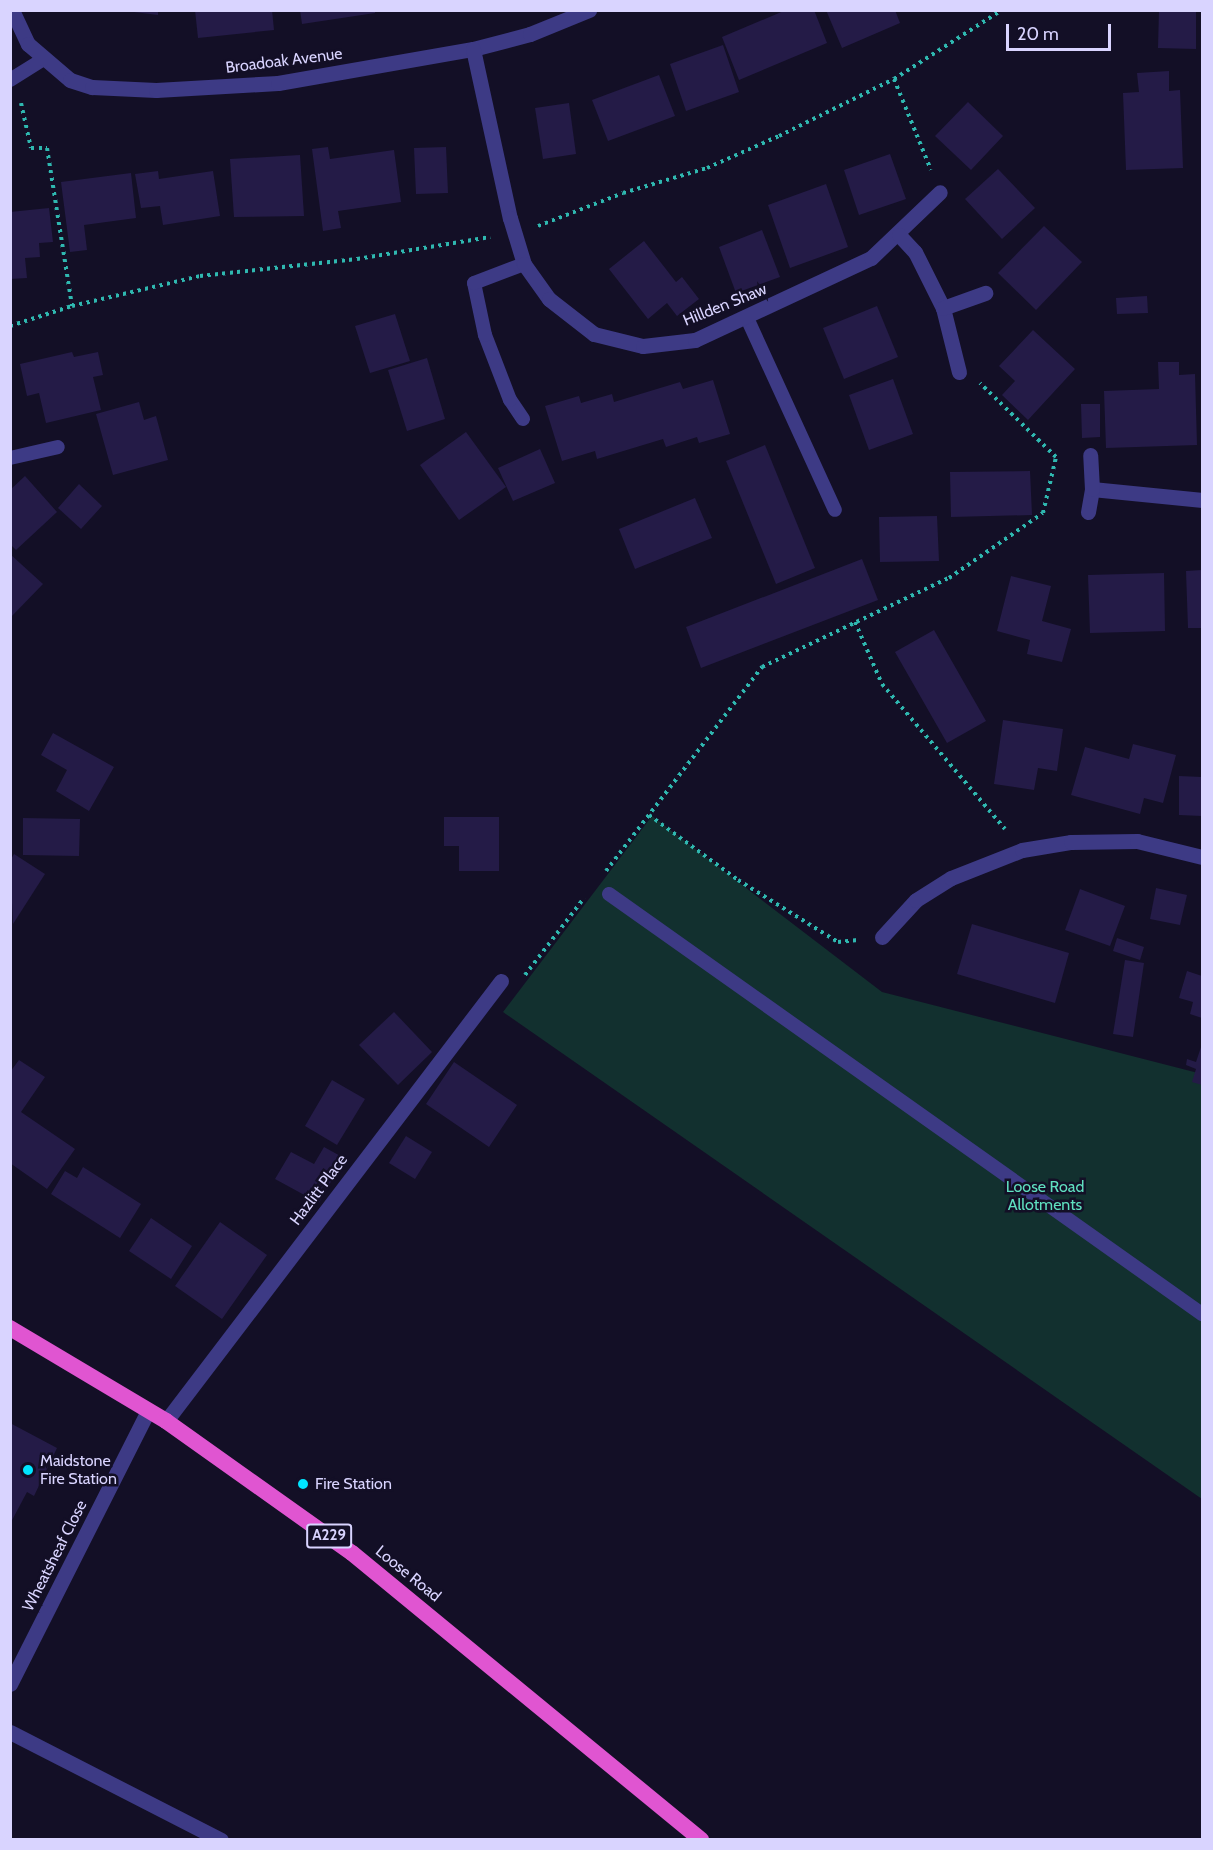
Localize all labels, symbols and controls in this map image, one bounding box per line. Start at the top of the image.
scale bar [1009,12,1114,50]
text: 20 m [1017,23,1059,45]
street label: Broadoak Avenue [224,44,344,78]
street label: Hillden Shaw [680,279,770,331]
street label: Hazlitt Place [286,1151,352,1229]
park label: Loose Road Allotments [1006,1177,1084,1215]
place label: Maidstone Fire Station [40,1451,117,1489]
marker: Maidstone Fire Station [21,1463,35,1477]
place label: Fire Station [315,1474,392,1494]
marker: Fire Station [296,1477,310,1491]
street label: Wheatsheaf Close [19,1497,91,1615]
road number: A229 [305,1524,353,1548]
street label: Loose Road [371,1542,445,1606]

